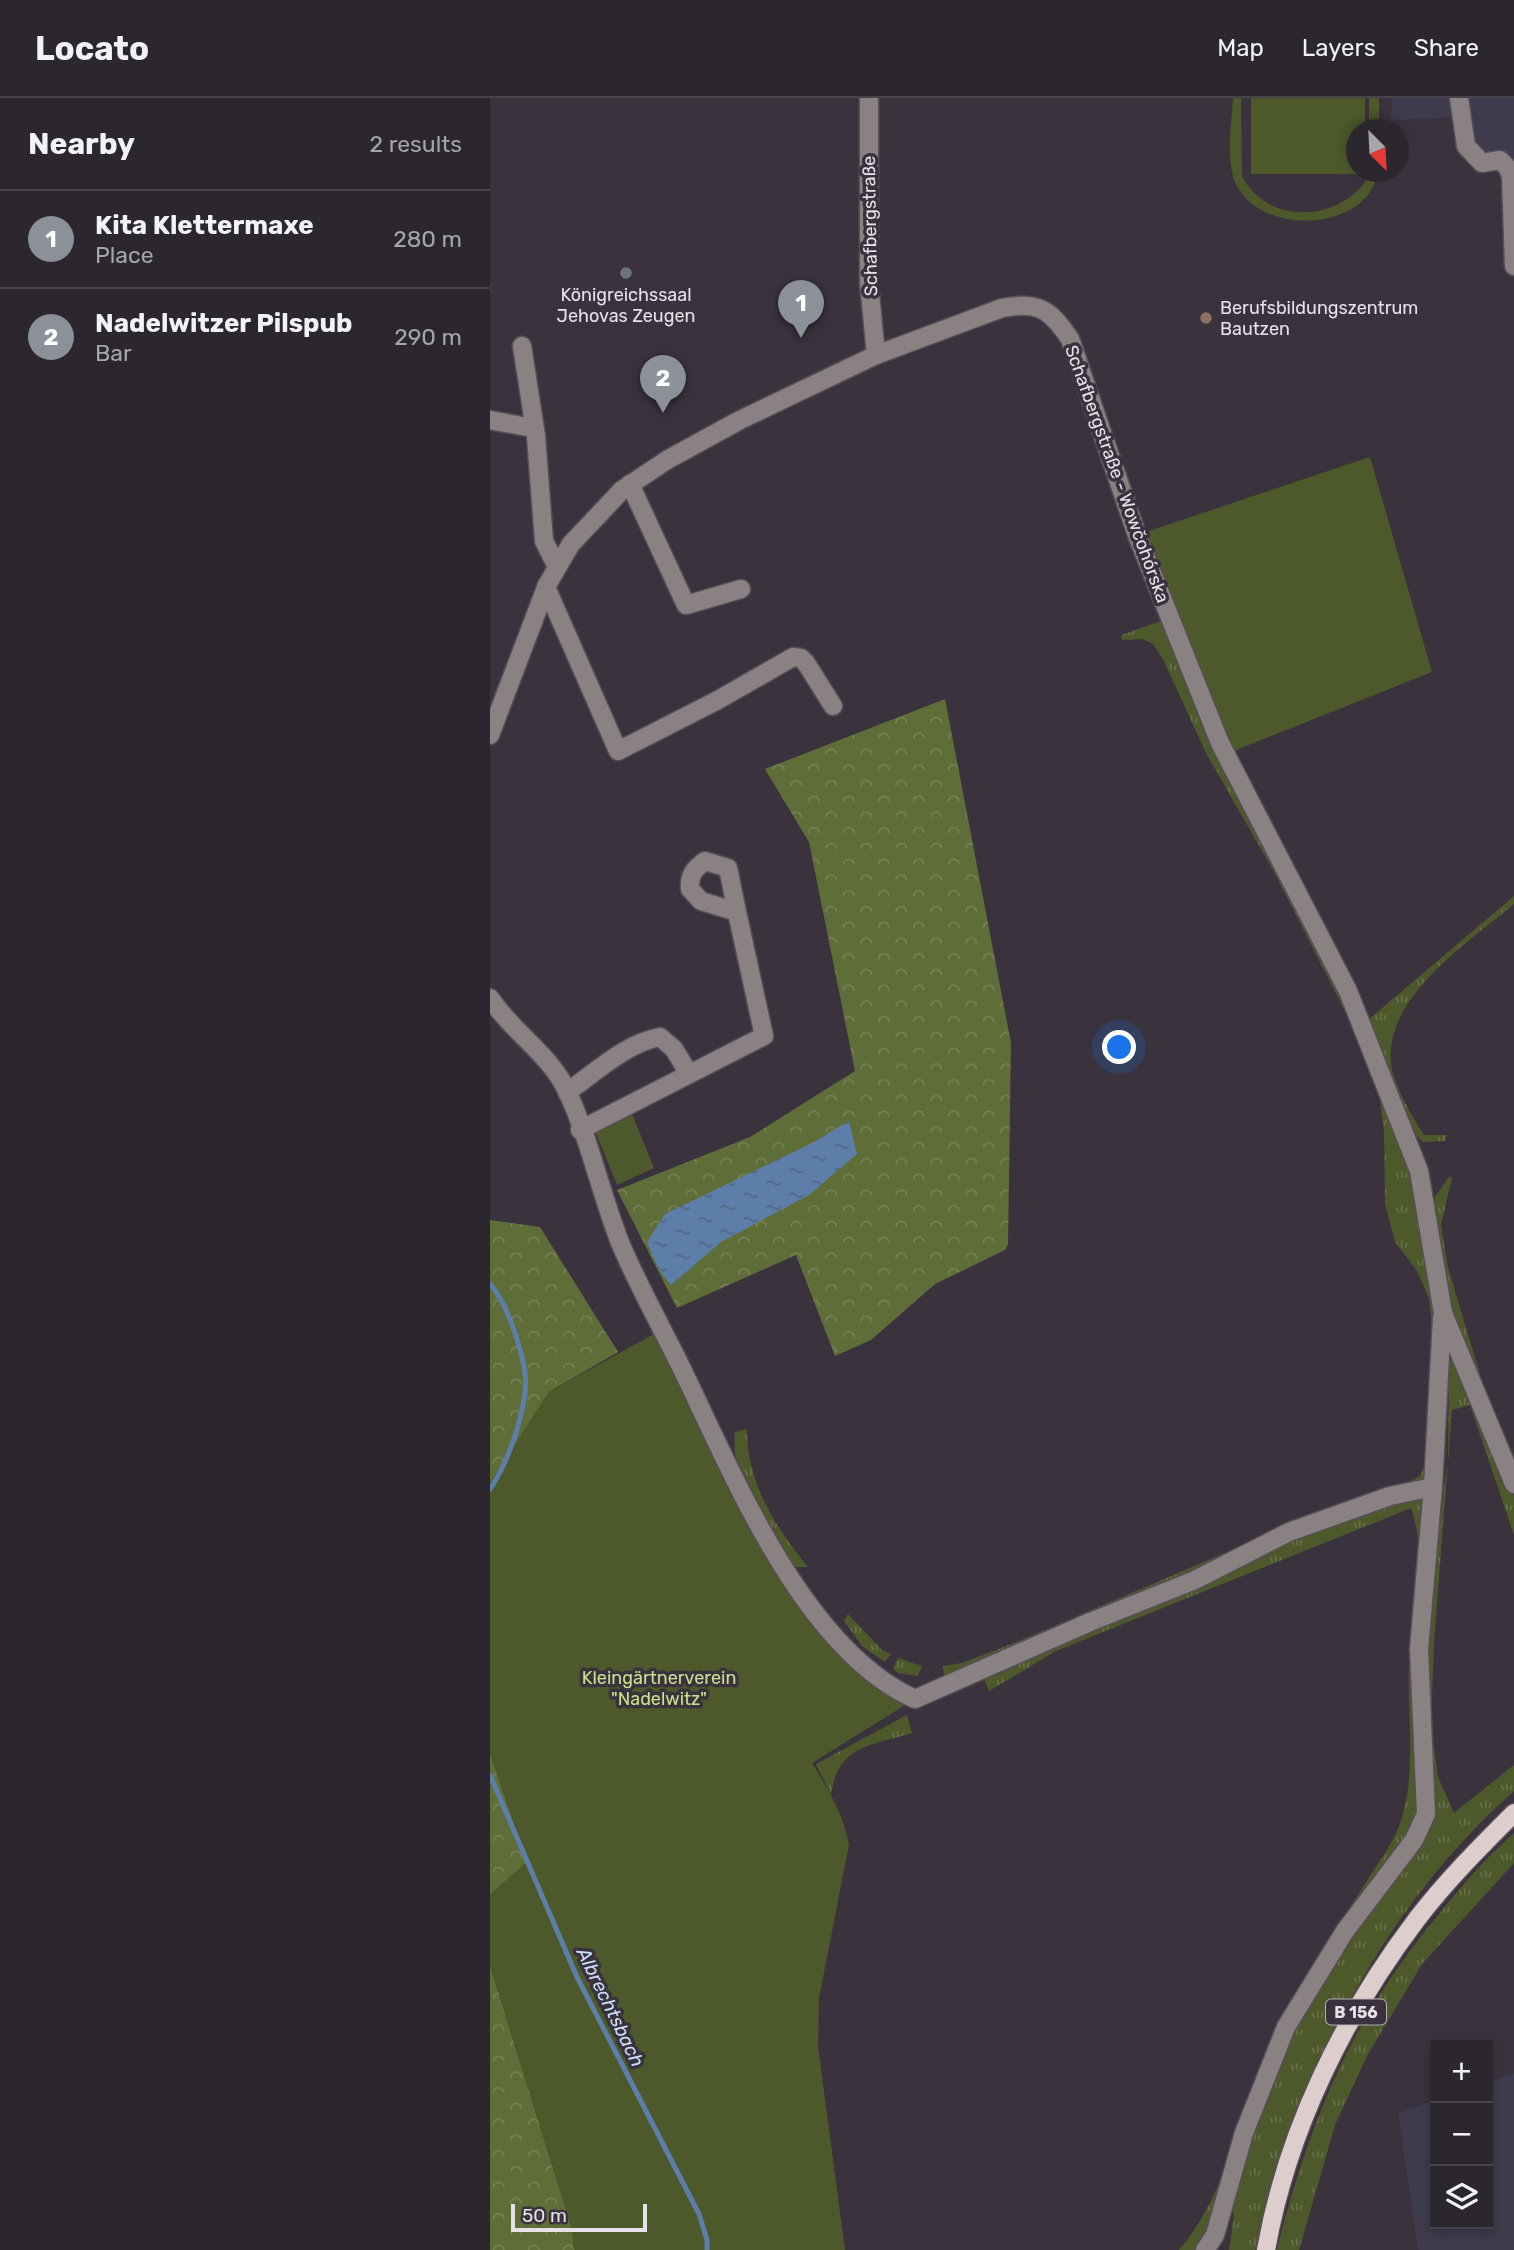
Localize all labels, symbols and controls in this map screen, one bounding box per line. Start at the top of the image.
text: Locato [35,29,149,68]
text: Map [1217,34,1264,62]
text: Layers [1302,34,1376,62]
text: Share [1414,34,1479,62]
north arrow [1346,119,1409,182]
text: Nearby [28,126,135,162]
text: 2 results [370,130,462,158]
street label: Schafbergstraße [858,156,882,296]
text: Kita Klettermaxe [95,210,314,241]
text: 1 [45,225,57,253]
text: 280 m [393,225,462,253]
text: Place [95,241,154,269]
marker: Königreichssaal Jehovas Zeugen [618,265,634,281]
pin: 1 [778,280,824,338]
place label: Königreichssaal Jehovas Zeugen [557,284,695,327]
place label: Berufsbildungszentrum Bautzen [1220,297,1418,340]
text: Nadelwitzer Pilspub [95,308,353,339]
marker: Berufsbildungszentrum Bautzen [1198,310,1214,326]
text: 2 [44,323,58,351]
text: 290 m [394,323,462,351]
text: Bar [95,339,132,367]
street label: Schafbergstraße - Wowčohórska [1060,342,1174,606]
pin: 2 [640,355,686,413]
your location [1102,1030,1136,1064]
park label: Kleingärtnerverein "Nadelwitz" [582,1667,736,1710]
water label: Albrechtsbach [571,1943,649,2071]
road number: B 156 [1326,2000,1386,2024]
map controls [1430,2040,1493,2229]
button: + [1430,2040,1493,2103]
button: − [1430,2103,1493,2166]
button: layers [1430,2166,1493,2229]
scale bar [511,2201,648,2233]
text: 50 m [522,2204,567,2227]

